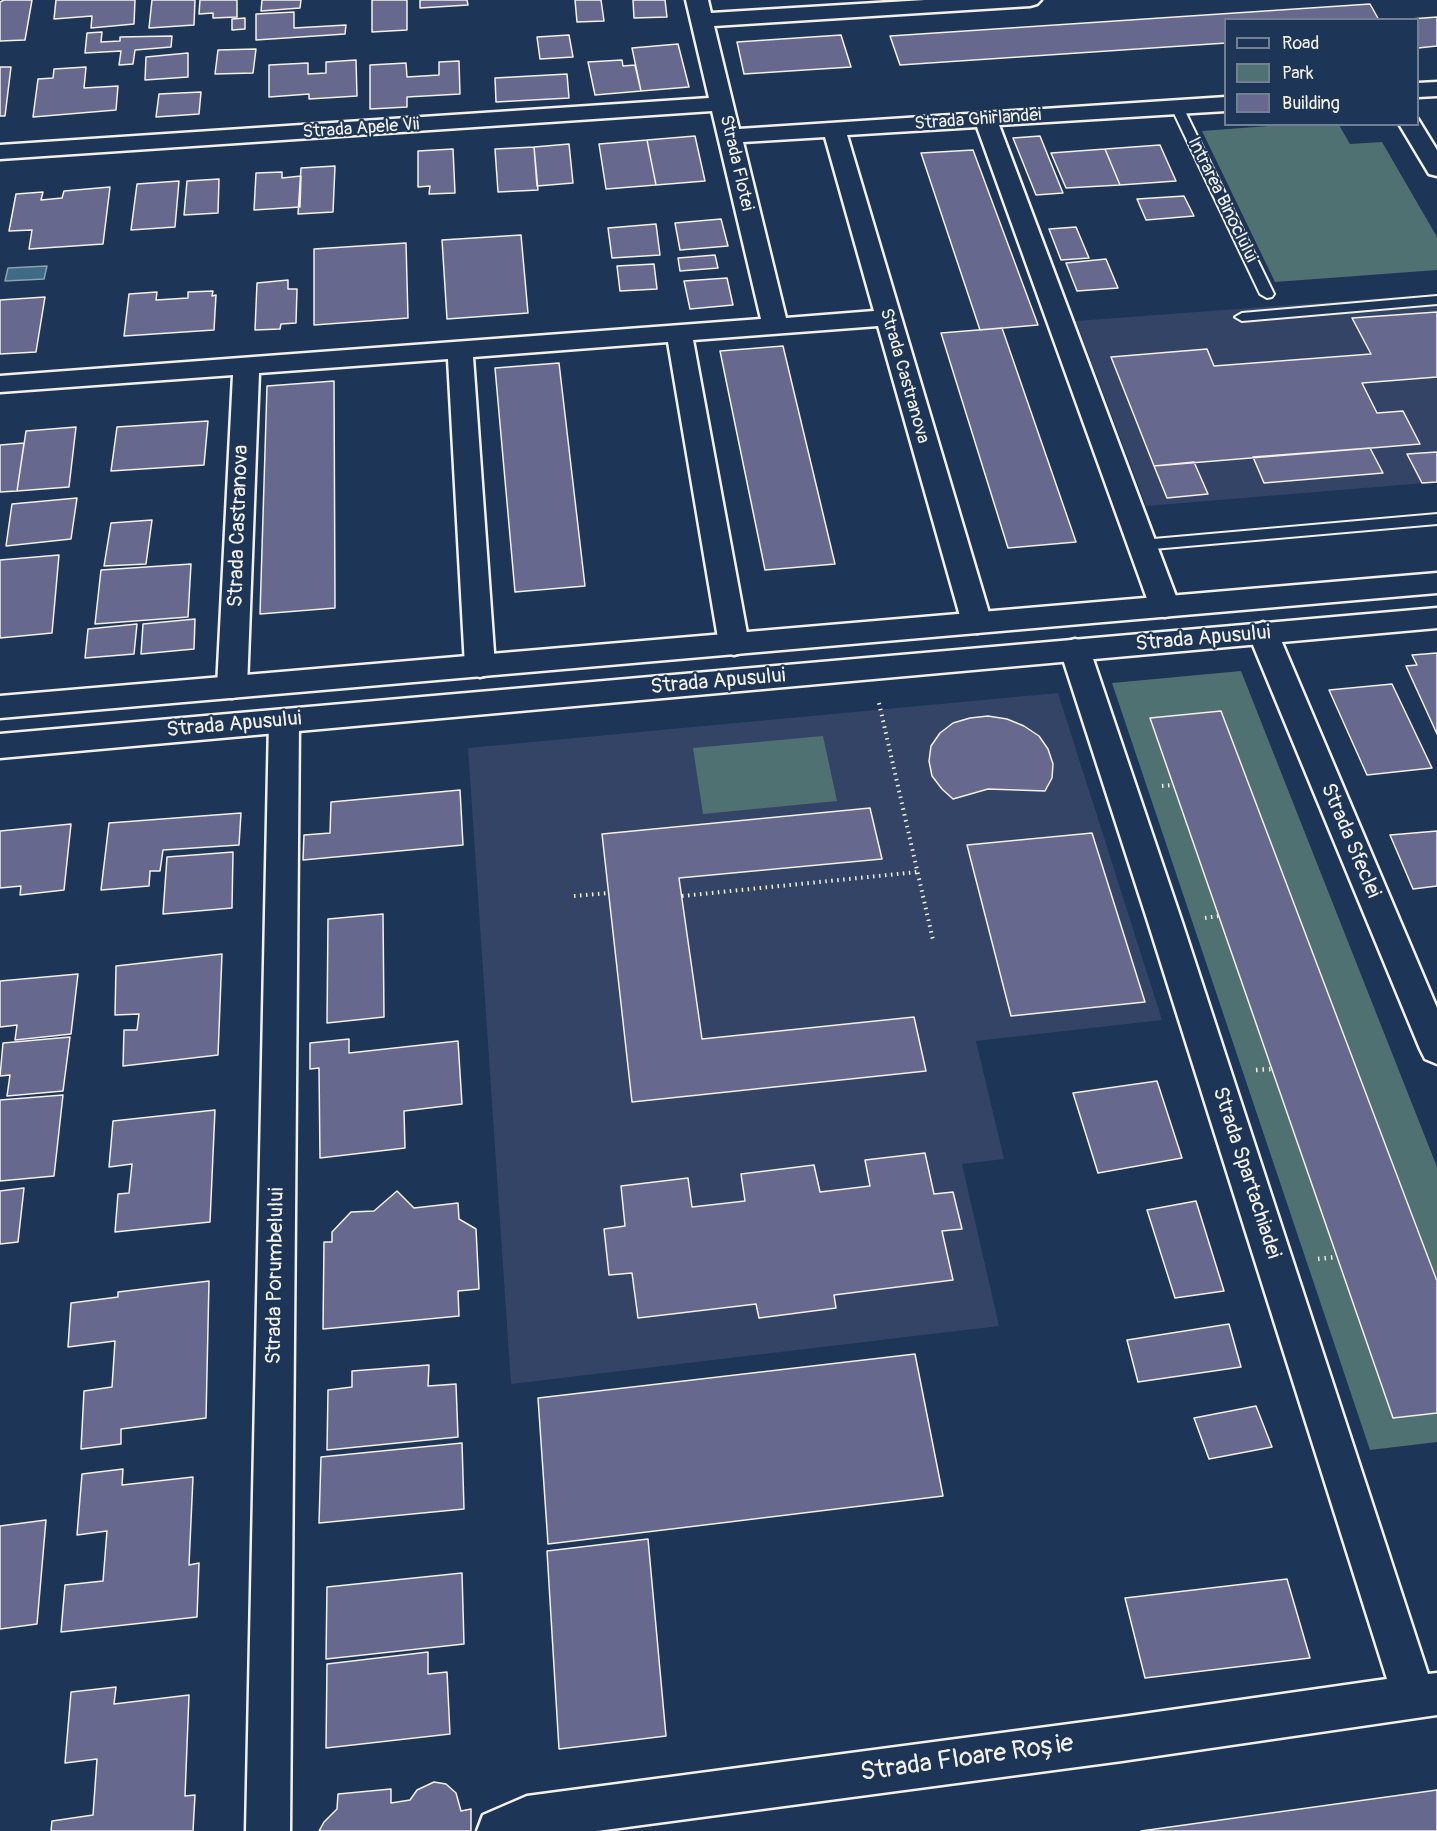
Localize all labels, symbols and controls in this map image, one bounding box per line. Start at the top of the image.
legend [1224,18,1419,126]
text: Road [1282,32,1319,55]
text: Park [1282,62,1314,85]
text: Building [1282,92,1340,115]
street label: Strada Ghirlandei [914,105,1042,135]
street label: Strada Flotei [714,113,758,213]
street label: Strada Apele Vii [302,114,420,144]
street label: Intrarea Binoclului [1182,134,1262,266]
street label: Strada Castranova [874,306,934,446]
street label: Strada Castranova [224,444,254,608]
street label: Strada Apusului [1134,621,1272,657]
street label: Strada Apusului [649,664,787,700]
street label: Strada Apusului [165,707,303,743]
street label: Strada Sfeclei [1315,780,1385,902]
street label: Strada Spartachiadei [1206,1084,1286,1262]
street label: Strada Porumbelului [262,1187,290,1365]
street label: Strada Floare Roșie [859,1729,1075,1789]

